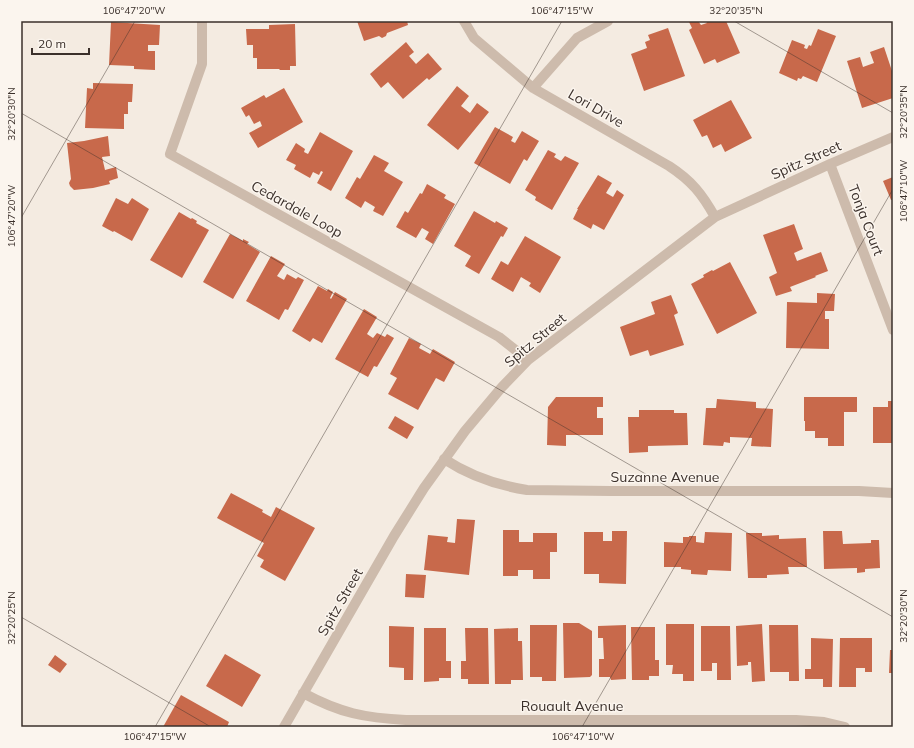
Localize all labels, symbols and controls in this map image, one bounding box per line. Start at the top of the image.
text: 106°47'20"W [103,4,165,17]
text: 106°47'15"W [531,4,593,17]
text: 32°20'35"N [709,4,763,17]
scale bar [32,30,89,56]
text: 20 m [38,36,66,51]
street label: Lori Drive [565,85,627,131]
text: 32°20'35"N [897,85,910,139]
text: 32°20'30"N [5,87,18,141]
street label: Spitz Street [768,136,844,183]
text: 106°47'10"W [897,160,910,222]
street label: Cedardale Loop [248,176,346,242]
street label: Tonja Court [844,182,888,258]
text: 106°47'20"W [5,185,18,247]
street label: Spitz Street [500,309,570,371]
street label: Suzanne Avenue [611,468,719,486]
street label: Spitz Street [313,565,367,639]
text: 32°20'30"N [897,589,910,643]
text: 32°20'25"N [5,591,18,645]
street label: Rouault Avenue [521,697,623,715]
text: 106°47'15"W [124,730,186,743]
text: 106°47'10"W [552,730,614,743]

